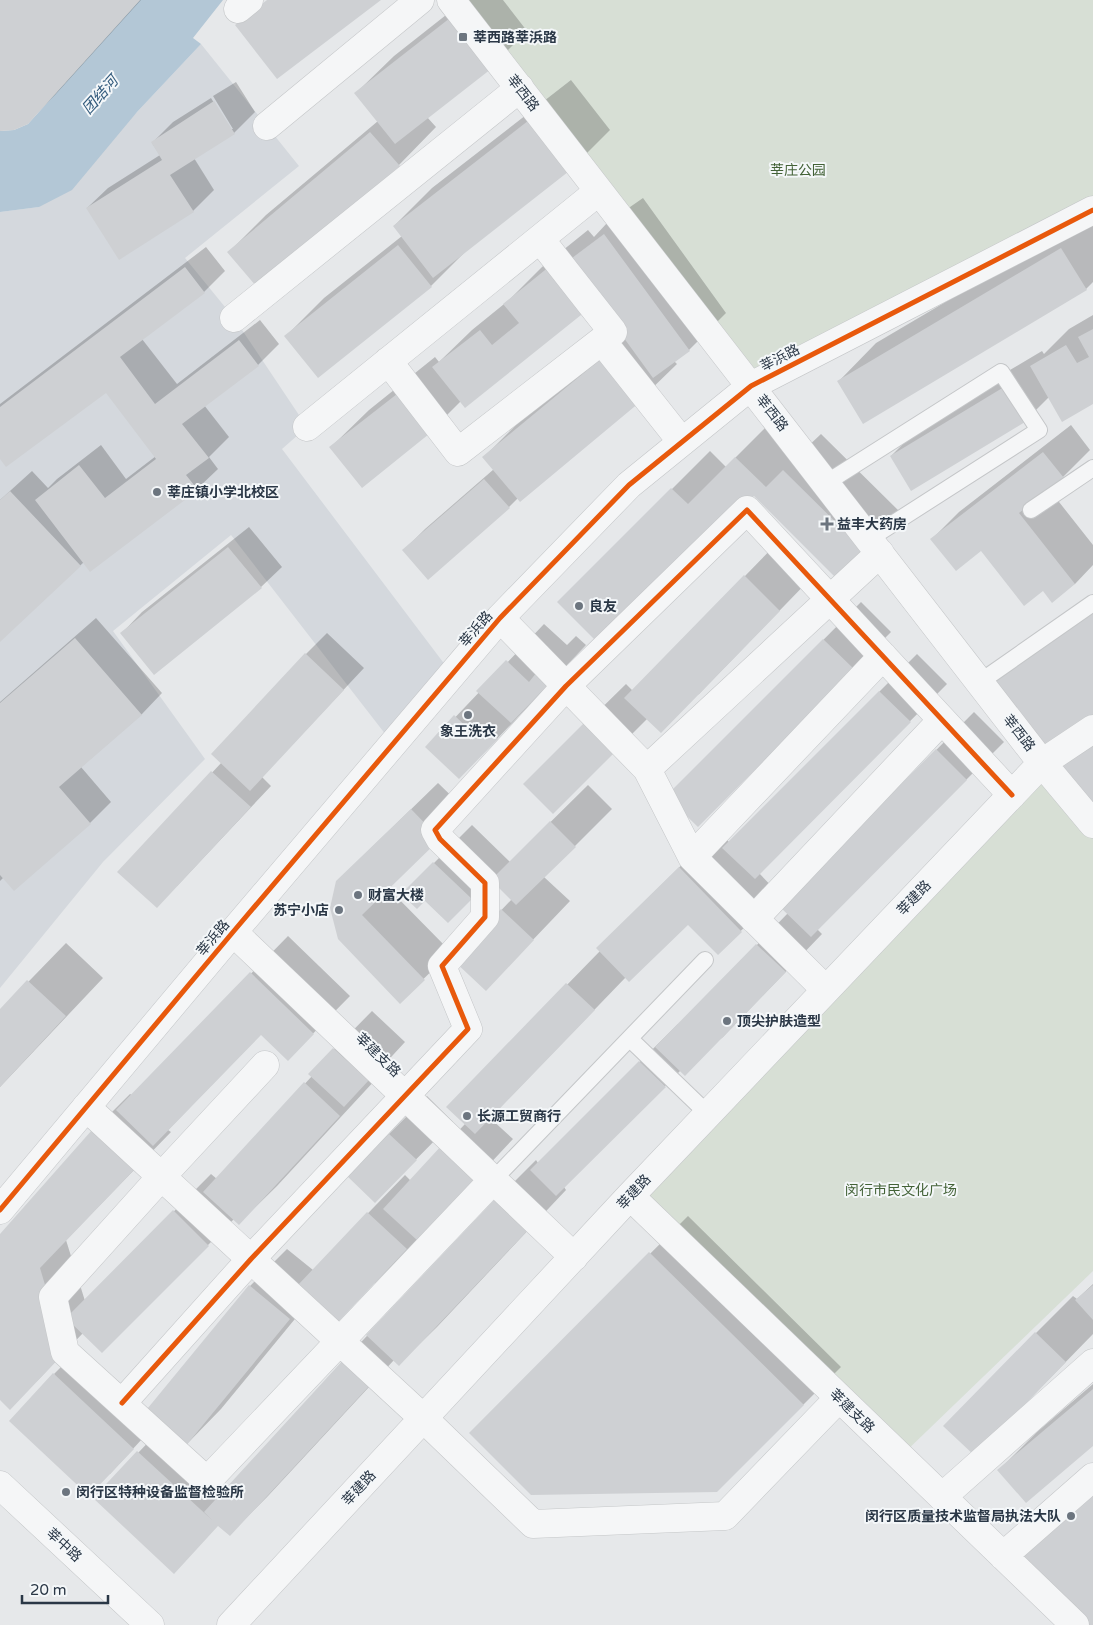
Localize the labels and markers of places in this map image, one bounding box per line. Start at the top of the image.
place label: 莘西路莘浜路 [473,29,557,46]
marker: 莘西路莘浜路 [457,31,469,43]
place label: 莘庄镇小学北校区 [167,484,279,501]
marker: 莘庄镇小学北校区 [151,486,163,498]
place label: 益丰大药房 [837,516,907,533]
marker: 益丰大药房 [821,518,833,530]
place label: 良友 [589,598,617,615]
marker: 良友 [573,600,585,612]
marker: 象王洗衣 [462,709,474,721]
place label: 象王洗衣 [440,723,496,740]
place label: 财富大楼 [368,887,424,904]
marker: 财富大楼 [352,889,364,901]
place label: 苏宁小店 [273,902,329,919]
marker: 苏宁小店 [333,904,345,916]
place label: 顶尖护肤造型 [737,1013,821,1030]
marker: 顶尖护肤造型 [721,1015,733,1027]
place label: 长源工贸商行 [477,1108,561,1125]
marker: 长源工贸商行 [461,1110,473,1122]
place label: 闵行区特种设备监督检验所 [76,1484,244,1501]
marker: 闵行区特种设备监督检验所 [60,1486,72,1498]
place label: 闵行区质量技术监督局执法大队 [865,1508,1061,1525]
marker: 闵行区质量技术监督局执法大队 [1065,1510,1077,1522]

